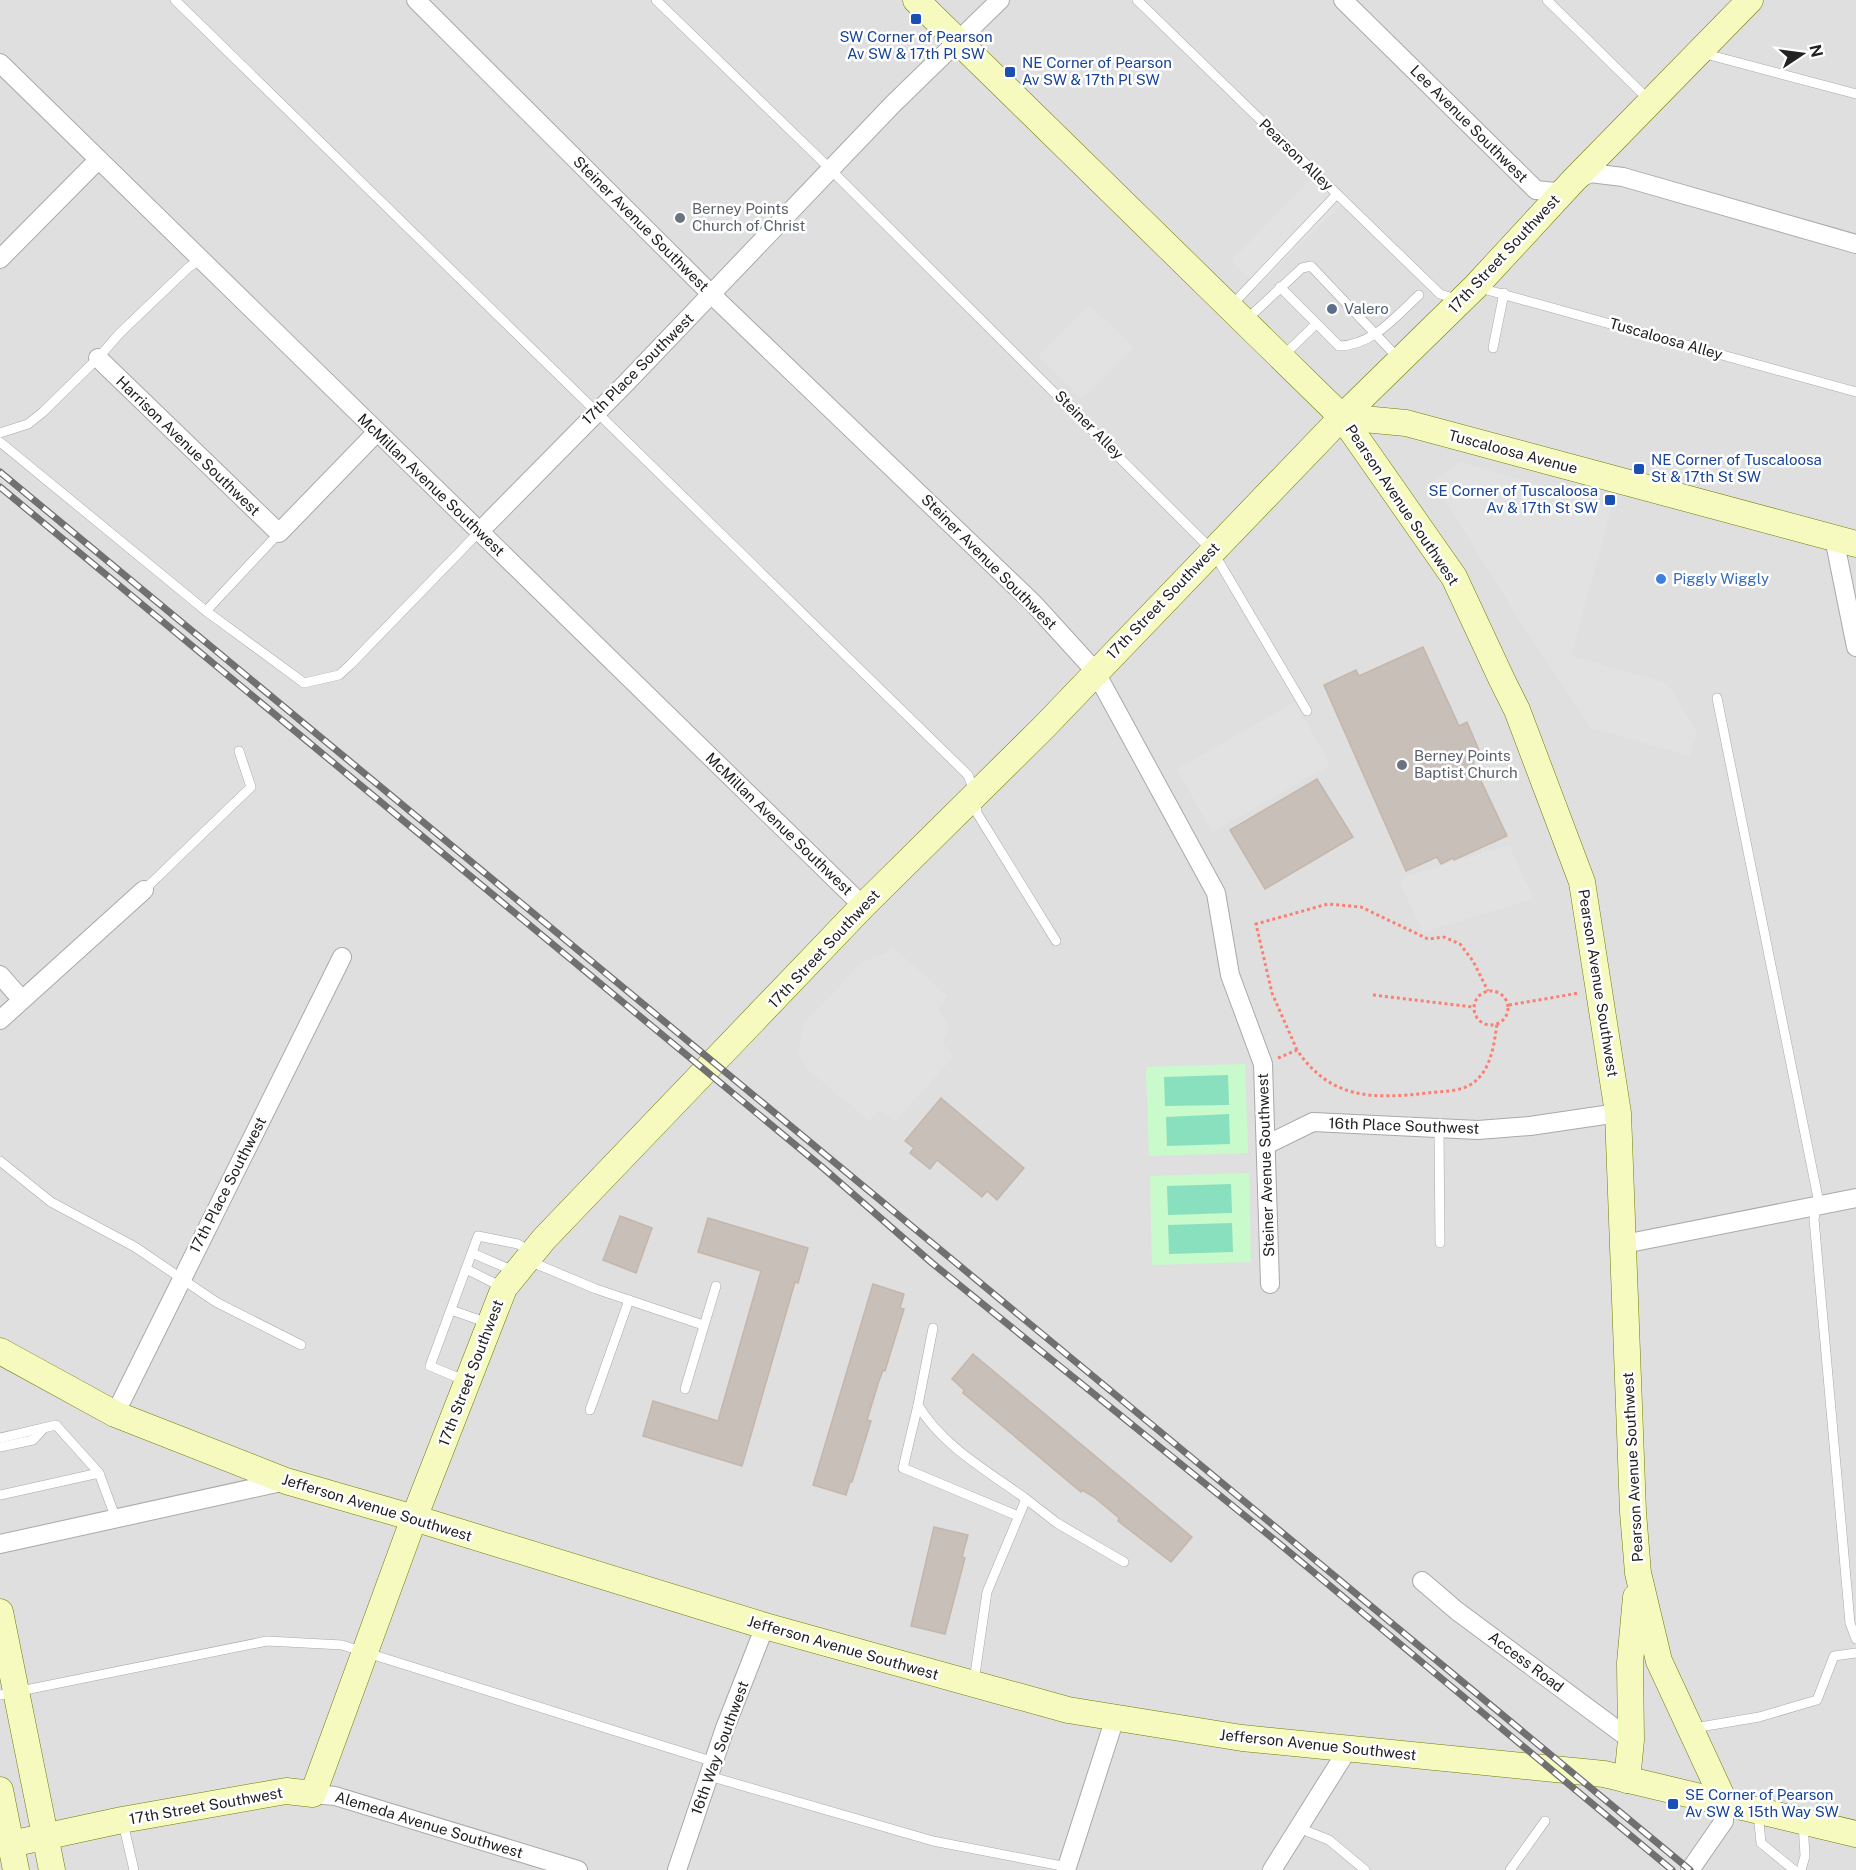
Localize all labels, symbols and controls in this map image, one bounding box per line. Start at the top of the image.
marker: SW Corner of Pearson Av SW & 17th Pl SW [909,12,923,26]
north arrow [1772,24,1832,84]
place label: SW Corner of Pearson Av SW & 17th Pl SW [839,28,993,62]
text: N [1805,43,1827,59]
place label: NE Corner of Pearson Av SW & 17th Pl SW [1022,54,1172,88]
street label: Lee Avenue Southwest [1407,62,1532,186]
marker: NE Corner of Pearson Av SW & 17th Pl SW [1003,65,1017,79]
street label: Pearson Alley [1256,115,1337,194]
street label: Steiner Avenue Southwest [570,153,713,295]
street label: 17th Street Southwest [1444,191,1563,316]
place label: Berney Points Church of Christ [692,200,805,234]
marker: Berney Points Church of Christ [673,211,687,225]
place label: Valero [1344,300,1389,317]
marker: Valero [1325,302,1339,316]
street label: 17th Place Southwest [578,309,697,428]
street label: Tuscaloosa Alley [1608,314,1725,363]
street label: Harrison Avenue Southwest [113,372,264,519]
street label: Steiner Alley [1052,387,1127,462]
street label: McMillan Avenue Southwest [354,410,508,559]
street label: Pearson Avenue Southwest [1342,421,1463,588]
street label: Tuscaloosa Avenue [1447,426,1580,477]
place label: NE Corner of Tuscaloosa St & 17th St SW [1651,451,1822,485]
marker: NE Corner of Tuscaloosa St & 17th St SW [1632,462,1646,476]
place label: SE Corner of Tuscaloosa Av & 17th St SW [1428,482,1598,516]
street label: Steiner Avenue Southwest [918,491,1061,633]
marker: SE Corner of Tuscaloosa Av & 17th St SW [1603,493,1617,507]
street label: 17th Street Southwest [1103,539,1223,662]
place label: Piggly Wiggly [1673,570,1769,587]
marker: Piggly Wiggly [1654,572,1668,586]
place label: Berney Points Baptist Church [1414,747,1518,781]
street label: McMillan Avenue Southwest [702,749,856,898]
marker: Berney Points Baptist Church [1395,758,1409,772]
street label: 17th Street Southwest [764,886,883,1011]
street label: Pearson Avenue Southwest [1575,888,1622,1078]
street label: Steiner Avenue Southwest [1254,1073,1277,1257]
street label: 17th Place Southwest [186,1114,269,1256]
street label: 16th Place Southwest [1328,1114,1480,1137]
street label: 17th Street Southwest [435,1297,506,1448]
street label: Pearson Avenue Southwest [1619,1372,1646,1562]
street label: Jefferson Avenue Southwest [280,1470,474,1545]
street label: Jefferson Avenue Southwest [746,1612,941,1683]
street label: Access Road [1485,1628,1567,1695]
street label: 16th Way Southwest [687,1678,752,1817]
street label: Jefferson Avenue Southwest [1219,1726,1418,1763]
street label: 17th Street Southwest [128,1784,284,1827]
place label: SE Corner of Pearson Av SW & 15th Way SW [1685,1786,1839,1820]
street label: Alemeda Avenue Southwest [333,1788,525,1861]
marker: SE Corner of Pearson Av SW & 15th Way SW [1666,1797,1680,1811]

